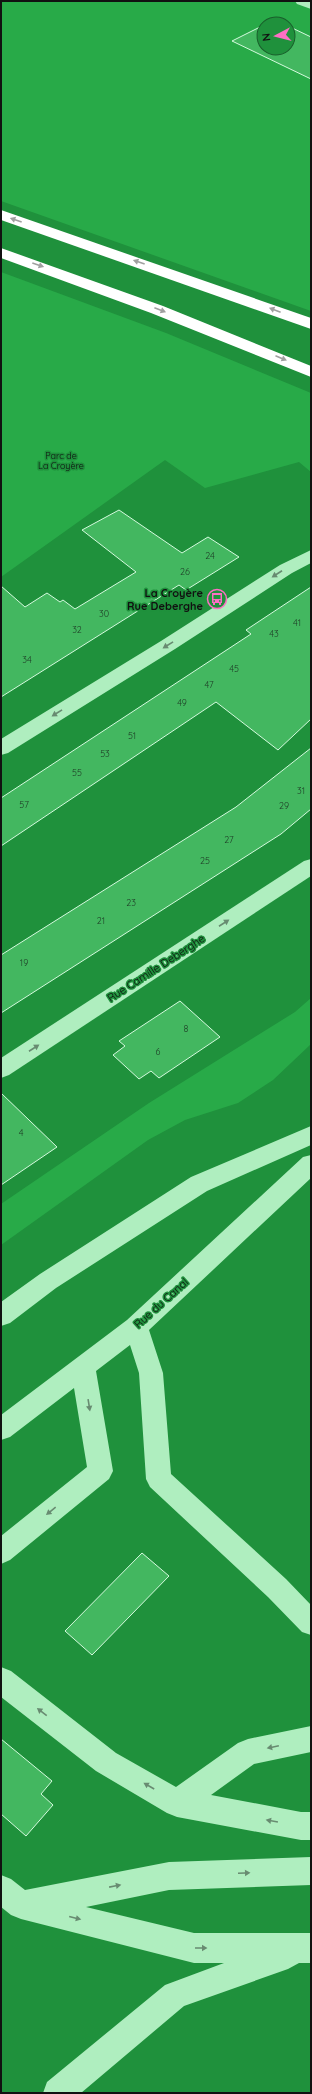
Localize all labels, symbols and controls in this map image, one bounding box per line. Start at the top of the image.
north arrow [256,16,296,56]
text: N [259,32,274,42]
one-way arrow [9,217,21,223]
one-way arrow [132,259,144,265]
one-way arrow [32,263,44,269]
one-way arrow [155,307,167,313]
one-way arrow [268,307,280,313]
one-way arrow [275,356,287,362]
park label: Parc de La Croyère [38,450,84,471]
house number: 24 [205,550,215,561]
house number: 26 [180,566,190,577]
one-way arrow [271,571,283,578]
place label: La Croyère Rue Deberghe [127,586,203,613]
bus stop icon: La Croyère Rue Deberghe [206,588,228,610]
house number: 30 [99,608,109,619]
house number: 41 [293,617,301,628]
house number: 32 [72,624,82,635]
house number: 43 [269,628,279,639]
one-way arrow [163,641,173,649]
house number: 34 [22,654,32,665]
house number: 45 [229,663,239,674]
house number: 47 [204,679,214,690]
house number: 49 [177,697,187,708]
one-way arrow [51,710,63,717]
house number: 51 [128,730,136,741]
house number: 53 [100,748,110,759]
house number: 55 [72,767,82,778]
house number: 31 [297,785,305,796]
house number: 57 [19,799,29,810]
house number: 29 [279,800,289,811]
house number: 27 [224,834,234,845]
house number: 25 [200,855,210,866]
house number: 23 [126,897,136,908]
house number: 21 [97,915,105,926]
one-way arrow [219,919,230,927]
street label: Rue Camille Deberghe [105,931,207,1005]
house number: 19 [20,957,28,968]
house number: 8 [184,1023,189,1034]
one-way arrow [29,1044,39,1052]
house number: 6 [156,1046,161,1057]
house number: 4 [19,1127,24,1138]
street label: Rue du Canal [131,1275,191,1331]
one-way arrow [86,1399,92,1411]
one-way arrow [46,1507,57,1515]
one-way arrow [37,1708,48,1716]
one-way arrow [267,1745,279,1751]
one-way arrow [143,1783,154,1790]
one-way arrow [266,1817,279,1823]
one-way arrow [238,1870,251,1876]
one-way arrow [109,1883,121,1889]
one-way arrow [69,1915,81,1921]
one-way arrow [195,1945,208,1951]

